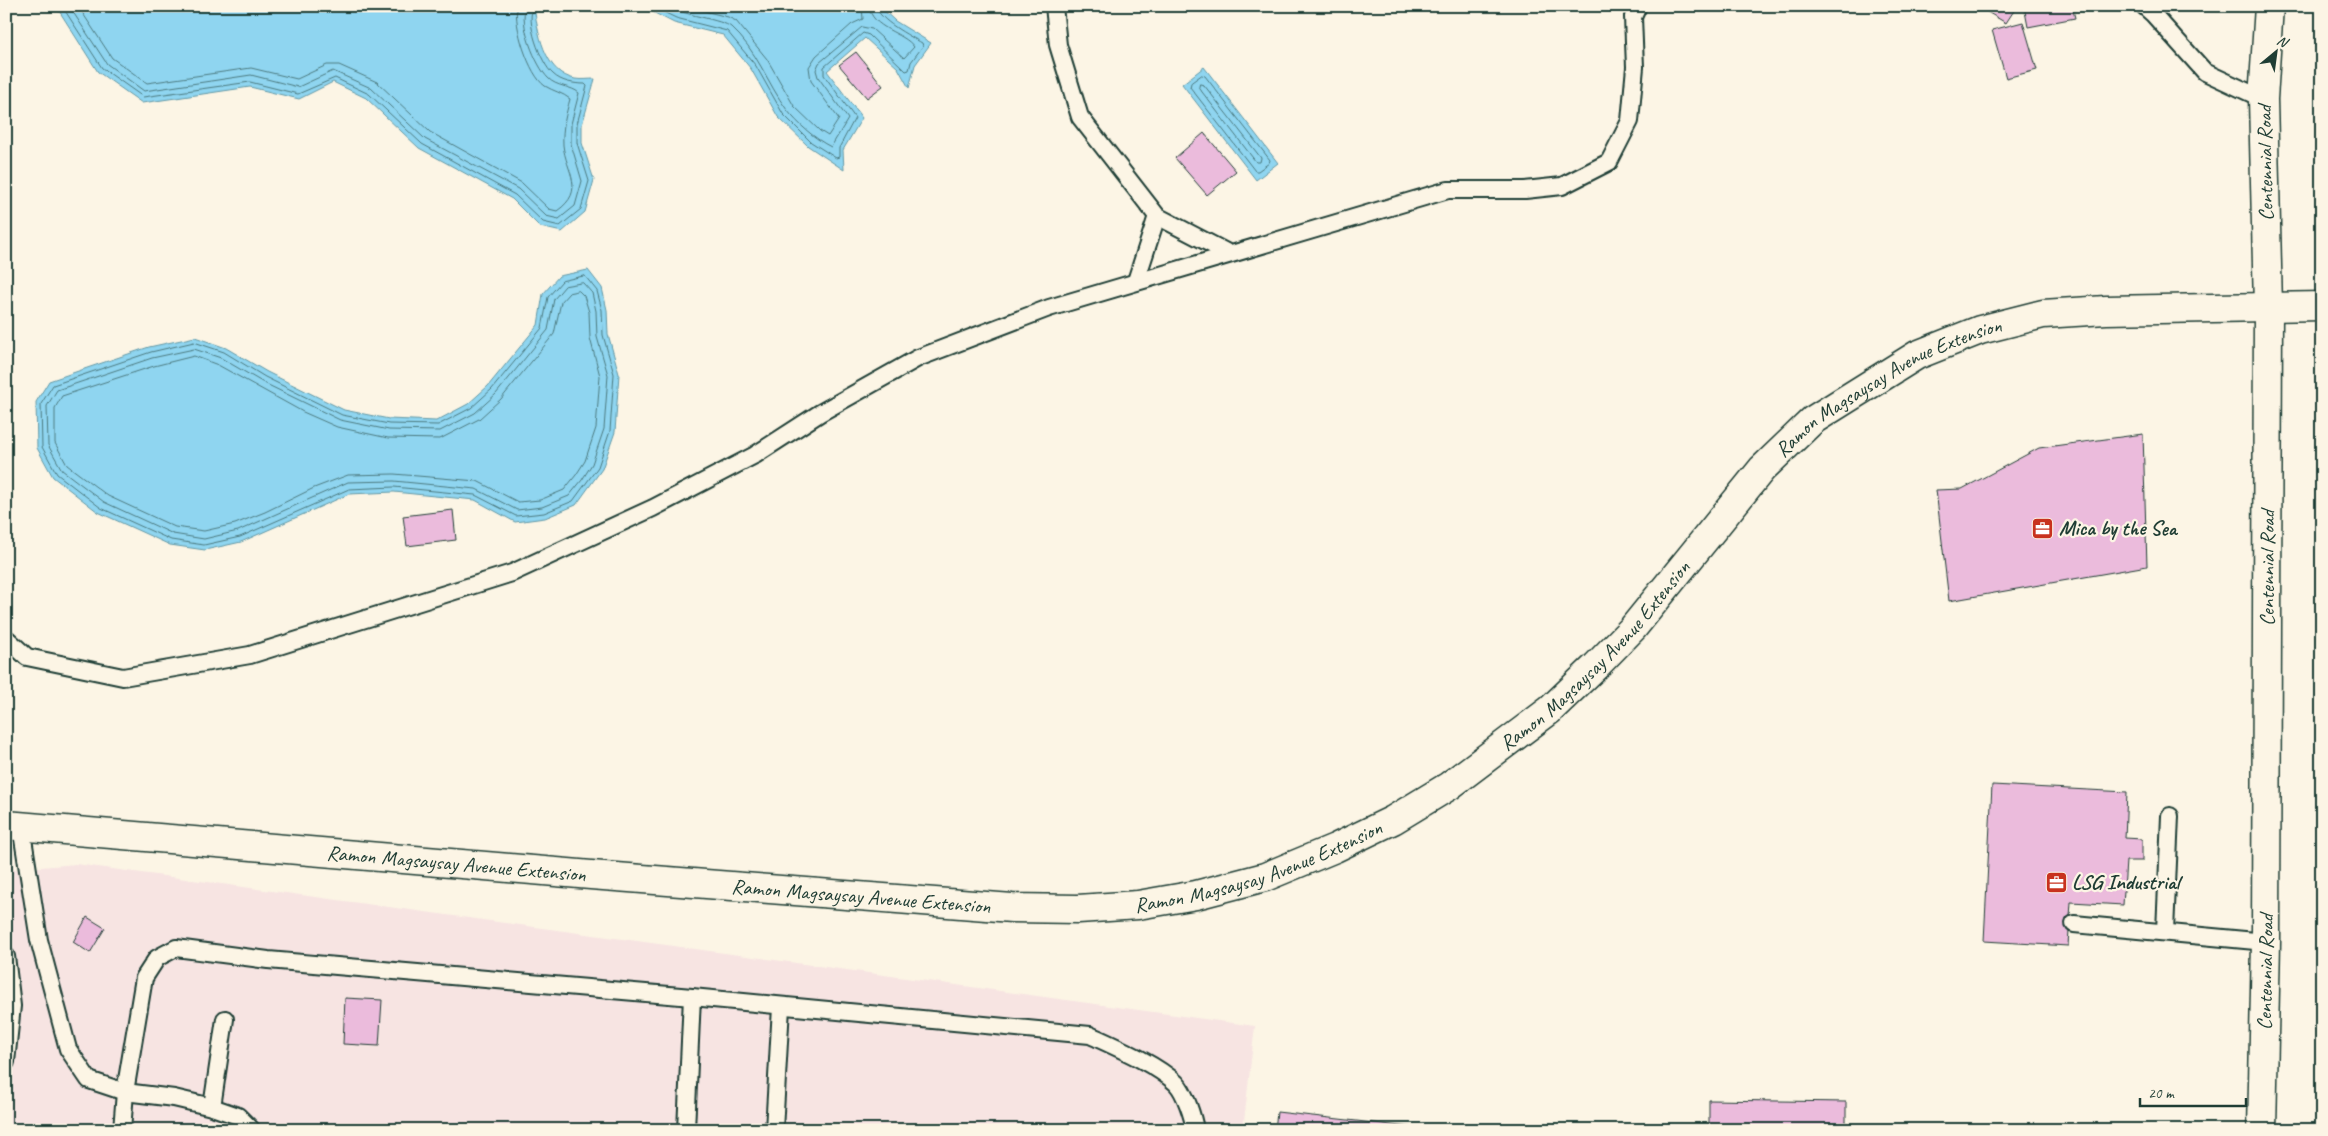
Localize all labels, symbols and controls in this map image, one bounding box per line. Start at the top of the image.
north arrow [2250,28,2300,78]
text: N [2274,32,2292,52]
street label: Centennial Road [2251,102,2279,221]
street label: Ramon Magsaysay Avenue Extension [1769,312,2005,463]
street label: Centennial Road [2254,507,2280,626]
place label: Mica by the Sea [2059,515,2179,541]
office icon: Mica by the Sea [2031,516,2055,540]
street label: Ramon Magsaysay Avenue Extension [1494,555,1696,756]
street label: Ramon Magsaysay Avenue Extension [1132,814,1387,918]
street label: Ramon Magsaysay Avenue Extension [326,839,587,888]
place label: LSG Industrial [2072,869,2184,895]
office icon: LSG Industrial [2044,870,2068,894]
street label: Ramon Magsaysay Avenue Extension [730,873,992,919]
street label: Centennial Road [2251,911,2279,1030]
scale bar [2140,1076,2247,1108]
text: 20 m [2148,1084,2175,1103]

